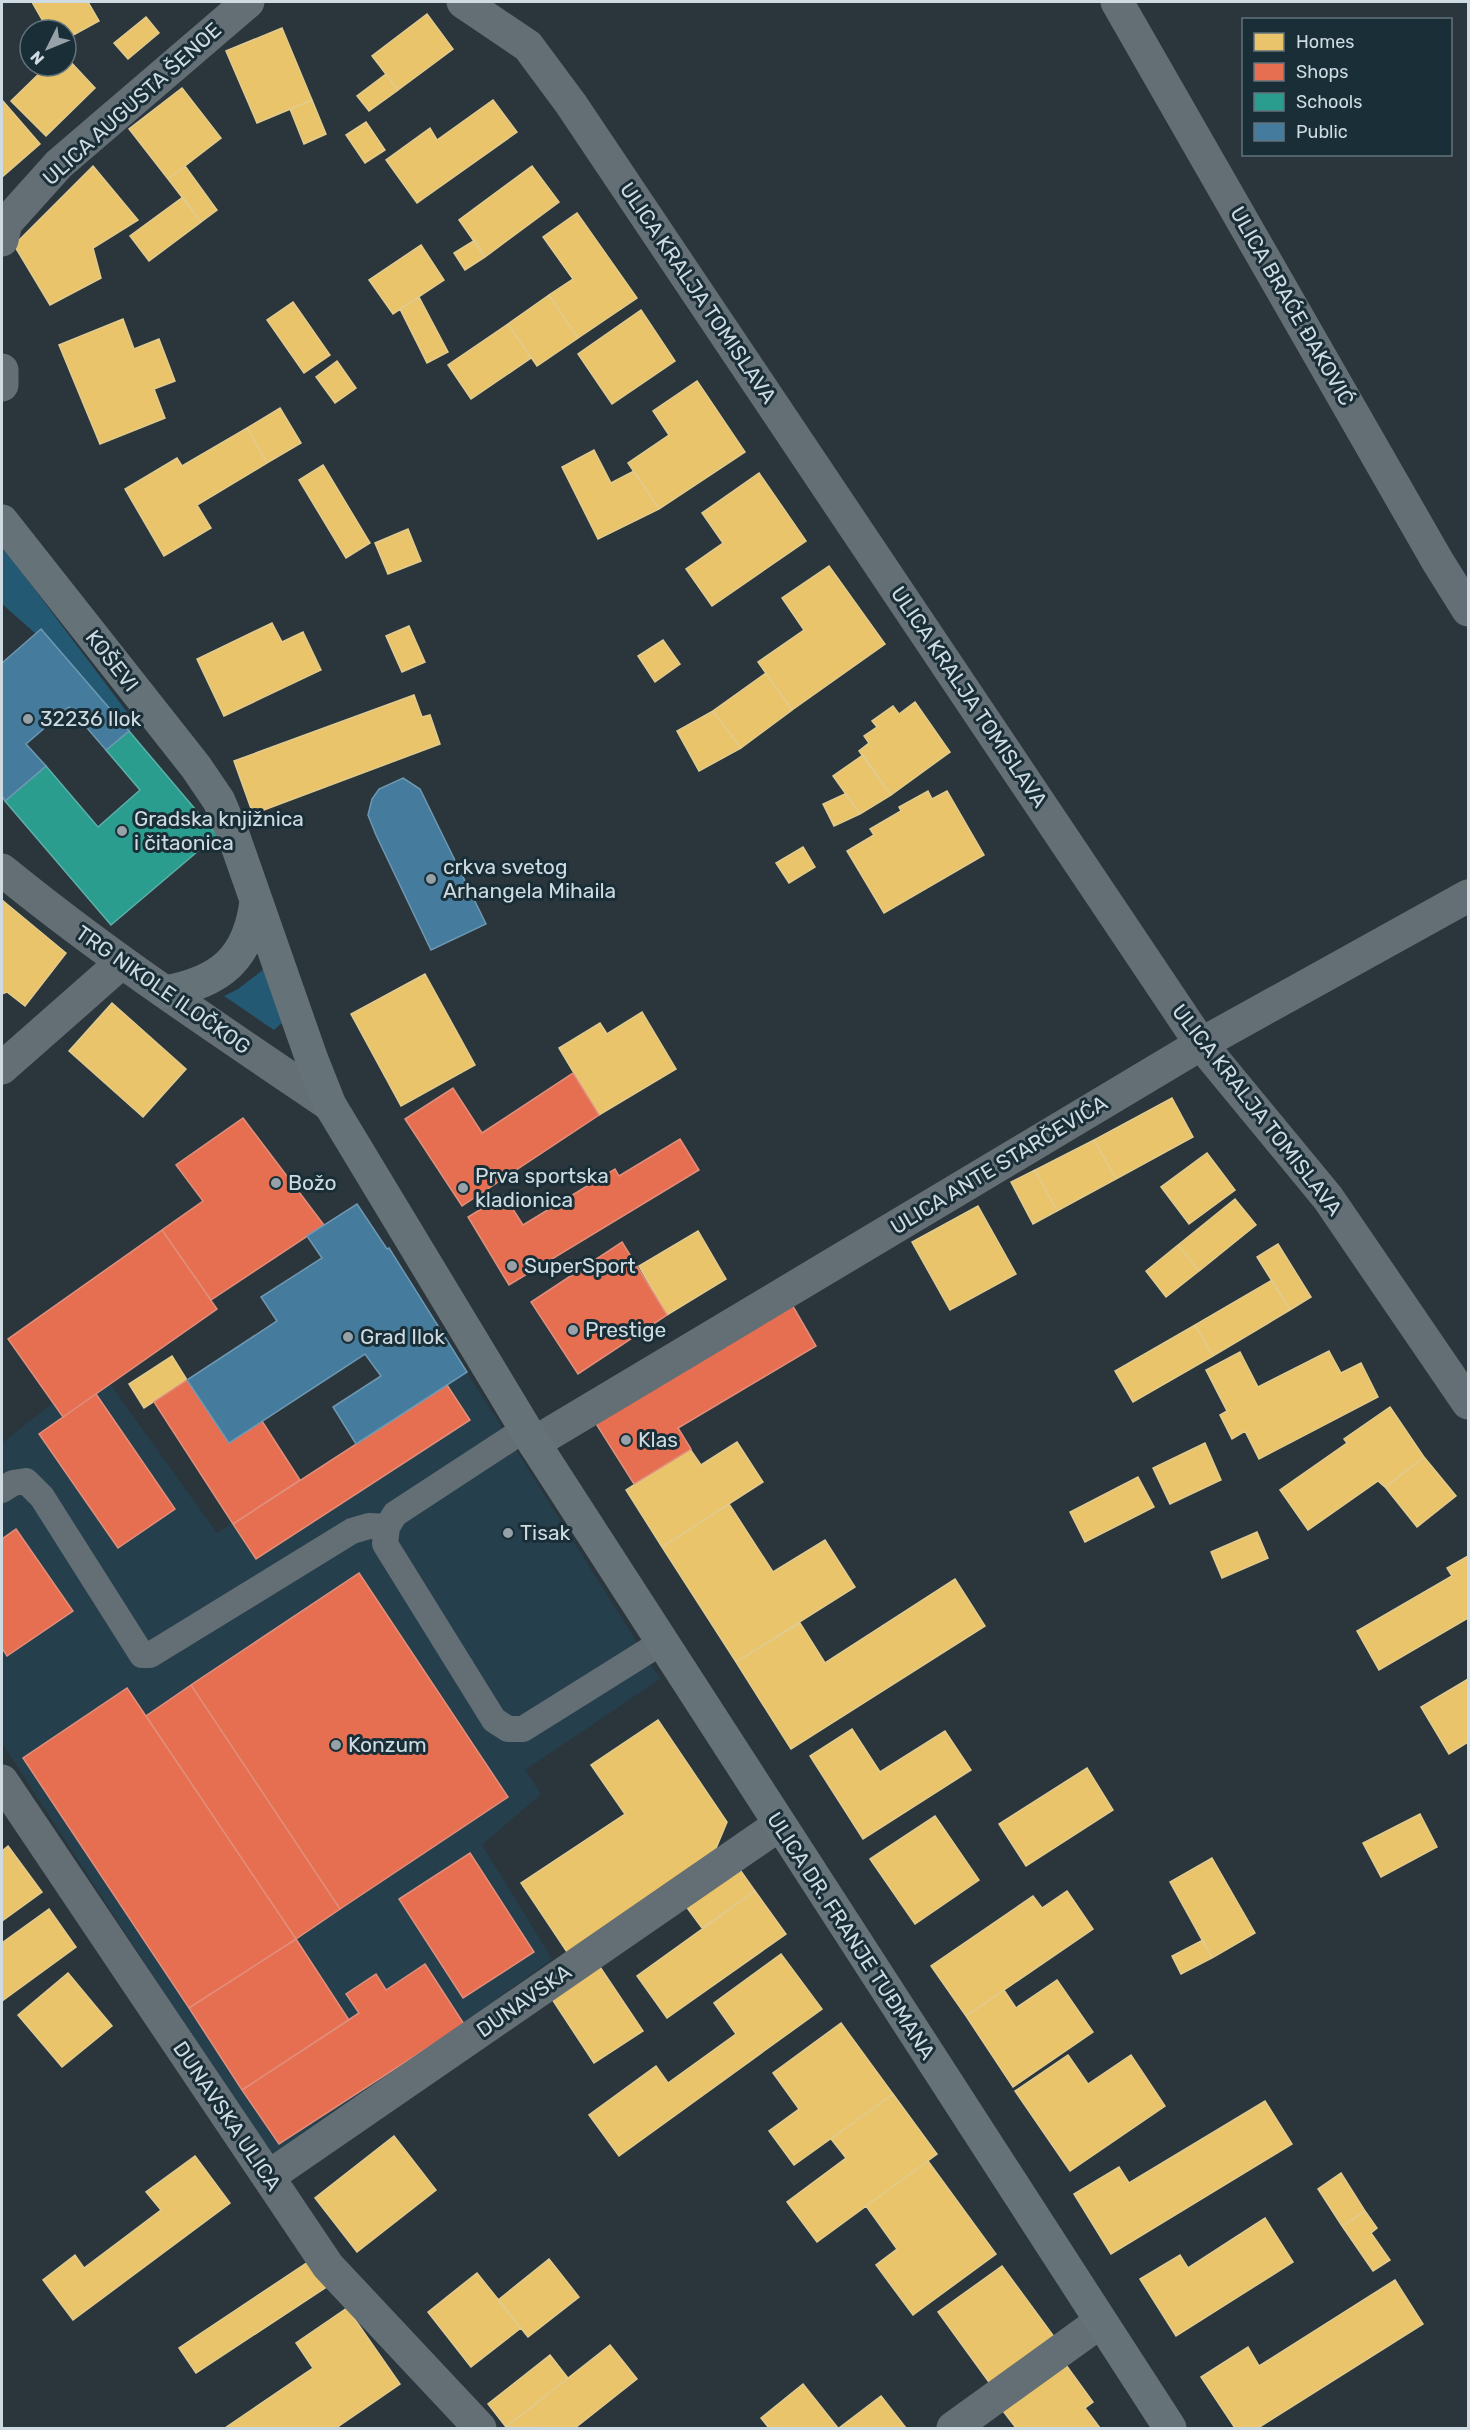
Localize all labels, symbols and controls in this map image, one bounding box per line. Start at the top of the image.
street label: ULICA AUGUSTA ŠENOE [37,17,227,191]
north arrow [18,18,78,78]
legend [1242,18,1452,156]
text: Homes [1296,31,1354,53]
text: Shops [1296,61,1348,83]
text: Schools [1296,91,1362,113]
text: Public [1296,121,1348,143]
street label: ULICA KRALJA TOMISLAVA [615,177,782,408]
street label: ULICA BRAĆE ĐAKOVIĆ [1225,202,1360,410]
street label: ULICA KRALJA TOMISLAVA [886,581,1053,812]
street label: KOŠEVI [81,625,144,696]
place label: 32236 Ilok [40,706,142,731]
marker: 32236 Ilok [21,712,35,726]
place label: Gradska knjižnica i čitaonica [134,806,304,855]
marker: Gradska knjižnica i čitaonica [115,824,129,838]
place label: crkva svetog Arhangela Mihaila [443,854,616,903]
marker: crkva svetog Arhangela Mihaila [424,872,438,886]
street label: TRG NIKOLE ILOČKOG [71,920,255,1059]
street label: ULICA KRALJA TOMISLAVA [1167,999,1348,1220]
street label: ULICA ANTE STARČEVIĆA [886,1090,1112,1239]
place label: Prva sportska kladionica [475,1163,609,1212]
place label: Božo [288,1170,337,1195]
marker: Božo [269,1176,283,1190]
marker: Prva sportska kladionica [456,1181,470,1195]
place label: SuperSport [524,1253,636,1278]
marker: SuperSport [505,1259,519,1273]
place label: Prestige [585,1317,666,1342]
marker: Prestige [566,1323,580,1337]
place label: Grad Ilok [360,1324,445,1349]
marker: Grad Ilok [341,1330,355,1344]
place label: Klas [638,1427,678,1452]
marker: Klas [619,1433,633,1447]
place label: Tisak [520,1520,570,1545]
marker: Tisak [501,1526,515,1540]
place label: Konzum [348,1732,427,1757]
marker: Konzum [329,1738,343,1752]
street label: ULICA DR. FRANJE TUĐMANA [762,1807,941,2064]
street label: DUNAVSKA [472,1959,576,2042]
street label: DUNAVSKA ULICA [168,2036,287,2195]

